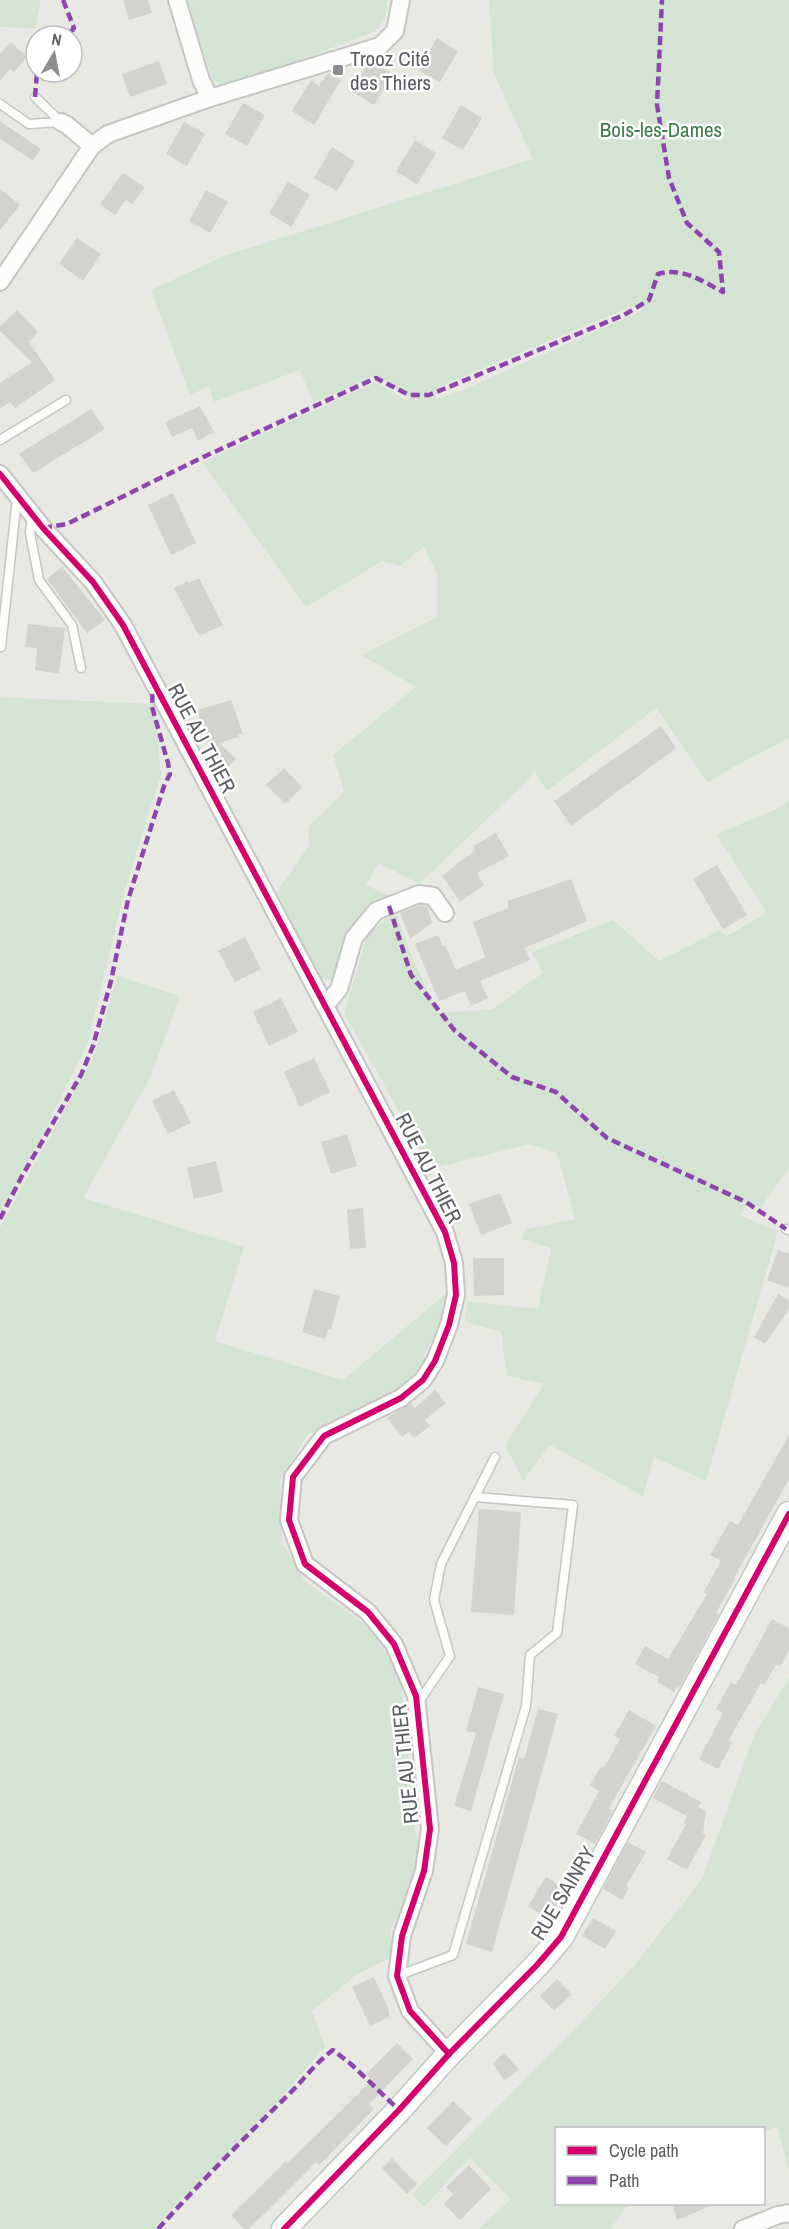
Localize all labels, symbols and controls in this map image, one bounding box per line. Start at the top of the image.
north arrow [24,24,84,84]
text: N [50,28,63,51]
place label: Trooz Cité des Thiers [350,44,431,97]
marker: Trooz Cité des Thiers [331,63,345,77]
park label: Bois-les-Dames [600,115,722,144]
street label: RUE AU THIER [161,678,243,798]
street label: RUE AU THIER [389,1108,469,1228]
street label: RUE AU THIER [384,1703,426,1825]
street label: RUE SAINRY [524,1840,603,1945]
legend [555,2127,765,2205]
text: Cycle path [609,2138,679,2163]
text: Path [609,2168,639,2193]

